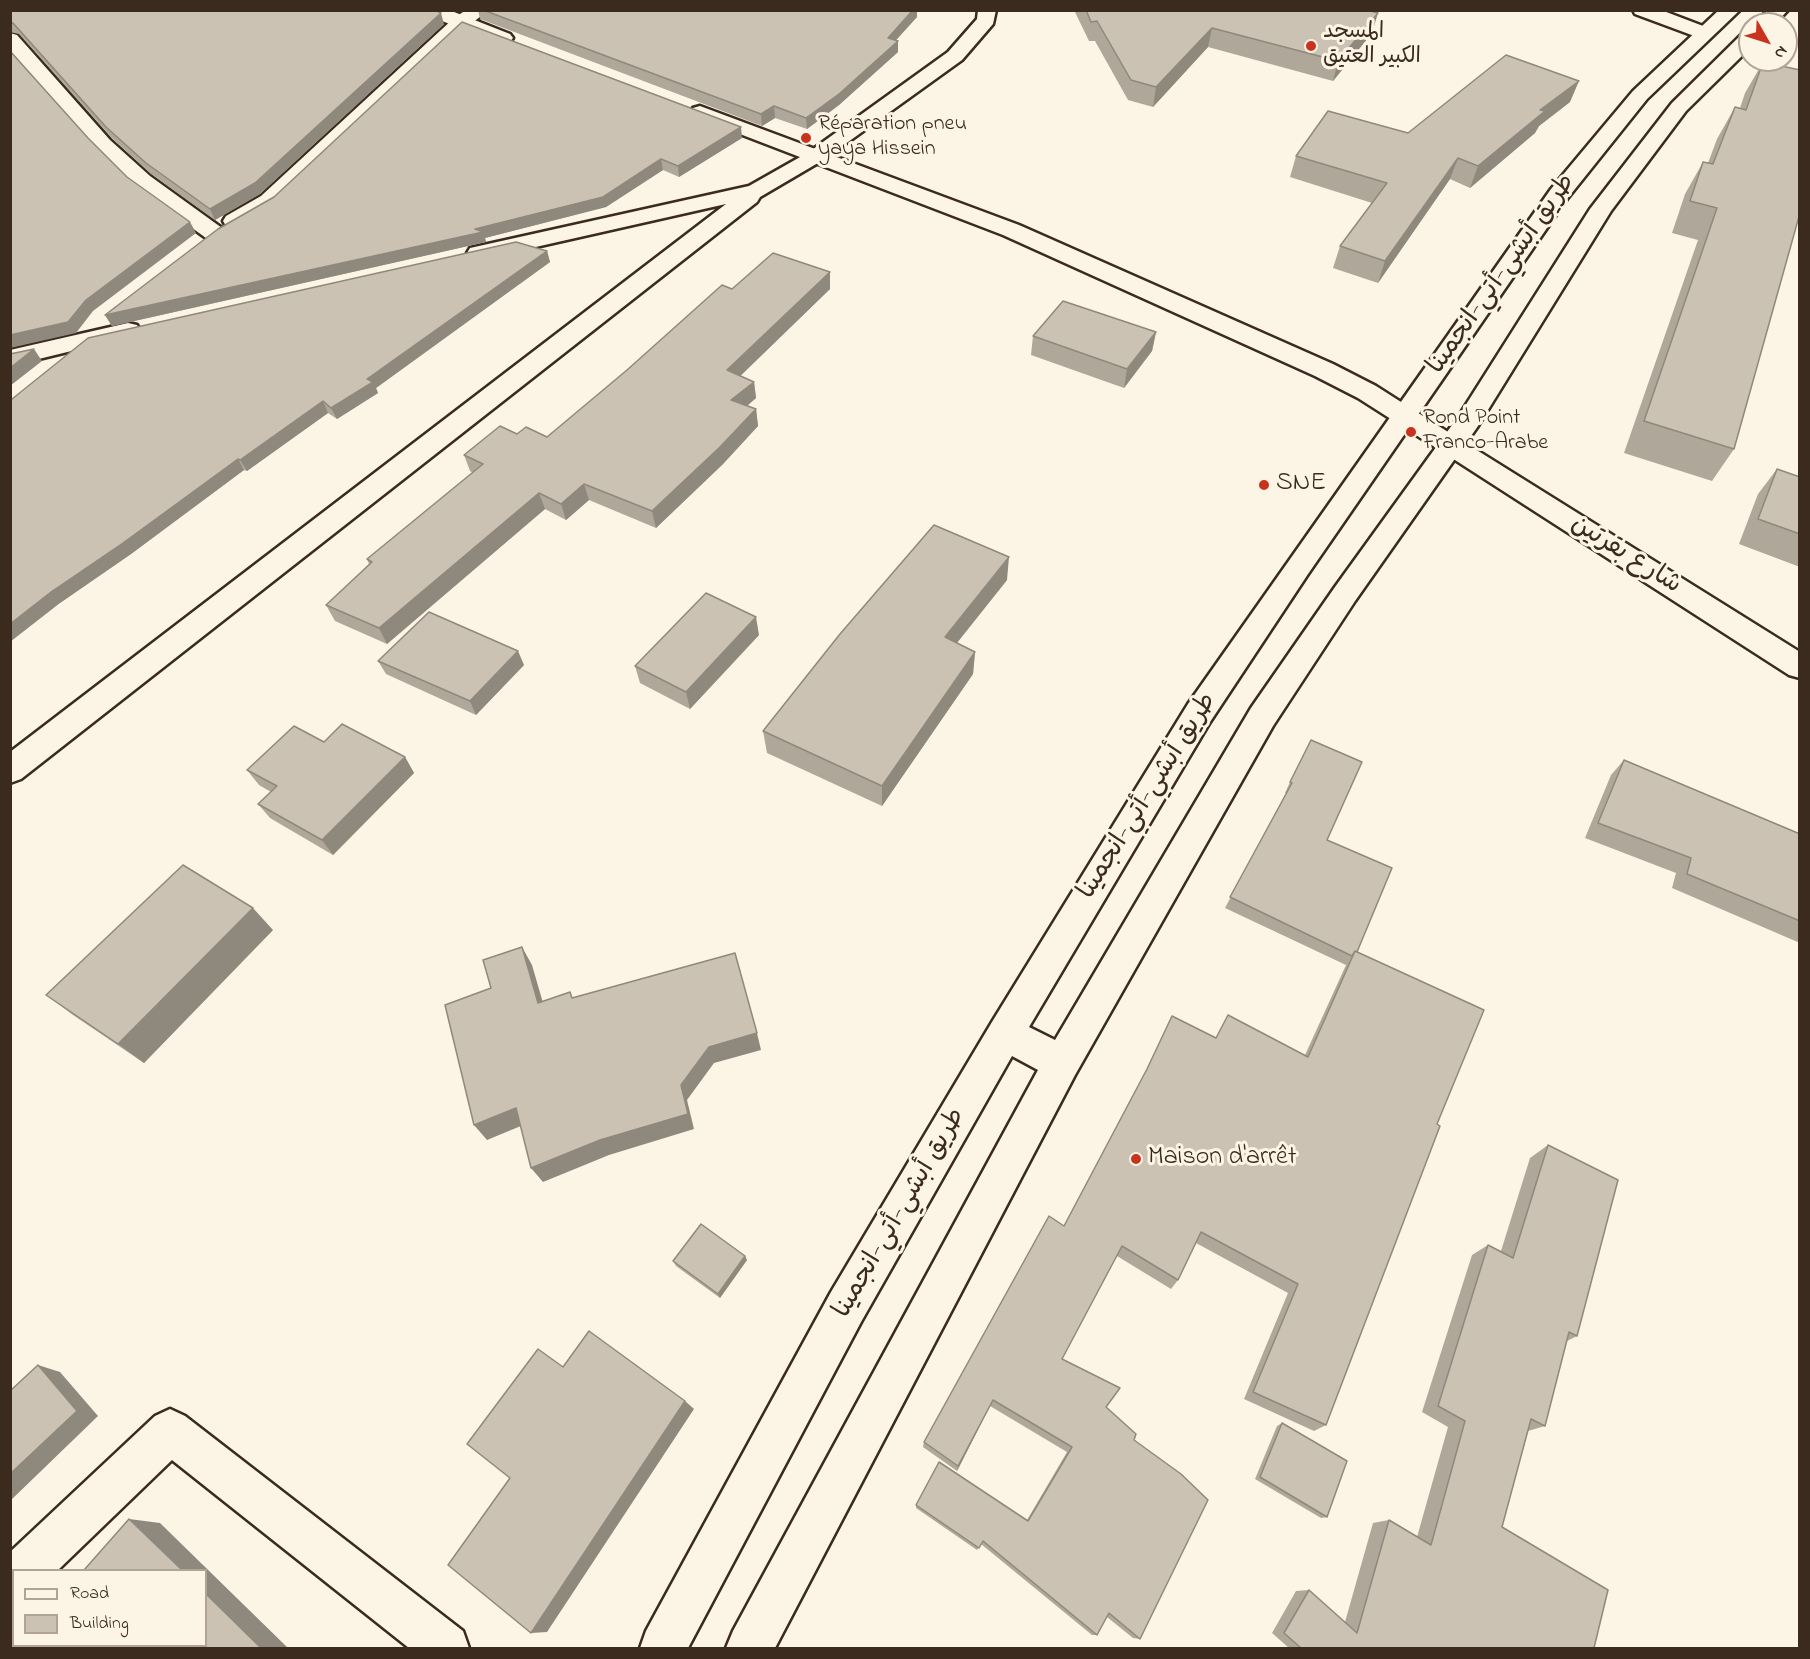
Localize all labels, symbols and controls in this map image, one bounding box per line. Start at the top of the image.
north arrow [1738,12,1798,72]
place label: المسجد الكبير العتيق [1323,20,1421,72]
marker: المسجد الكبير العتيق [1304,39,1318,53]
text: N [1768,40,1793,64]
place label: Réparation pneu yaya Hissein [818,112,967,164]
marker: Réparation pneu yaya Hissein [799,131,813,145]
street label: طريق أبشي-أتي-انجمينا [1422,169,1584,381]
place label: Rond Point Franco-Arabe [1423,406,1548,458]
marker: Rond Point Franco-Arabe [1404,425,1418,439]
place label: SNE [1276,469,1326,501]
marker: SNE [1257,478,1271,492]
street label: شارع بقرتين [1564,510,1686,602]
street label: طريق أبشي-أتي-انجمينا [1073,688,1225,906]
street label: طريق أبشي-أتي-انجمينا [828,1104,974,1324]
place label: Maison d'arrêt [1148,1143,1296,1175]
marker: Maison d'arrêt [1129,1152,1143,1166]
legend [12,1569,207,1647]
text: Road [70,1581,109,1607]
text: Building [70,1611,129,1637]

